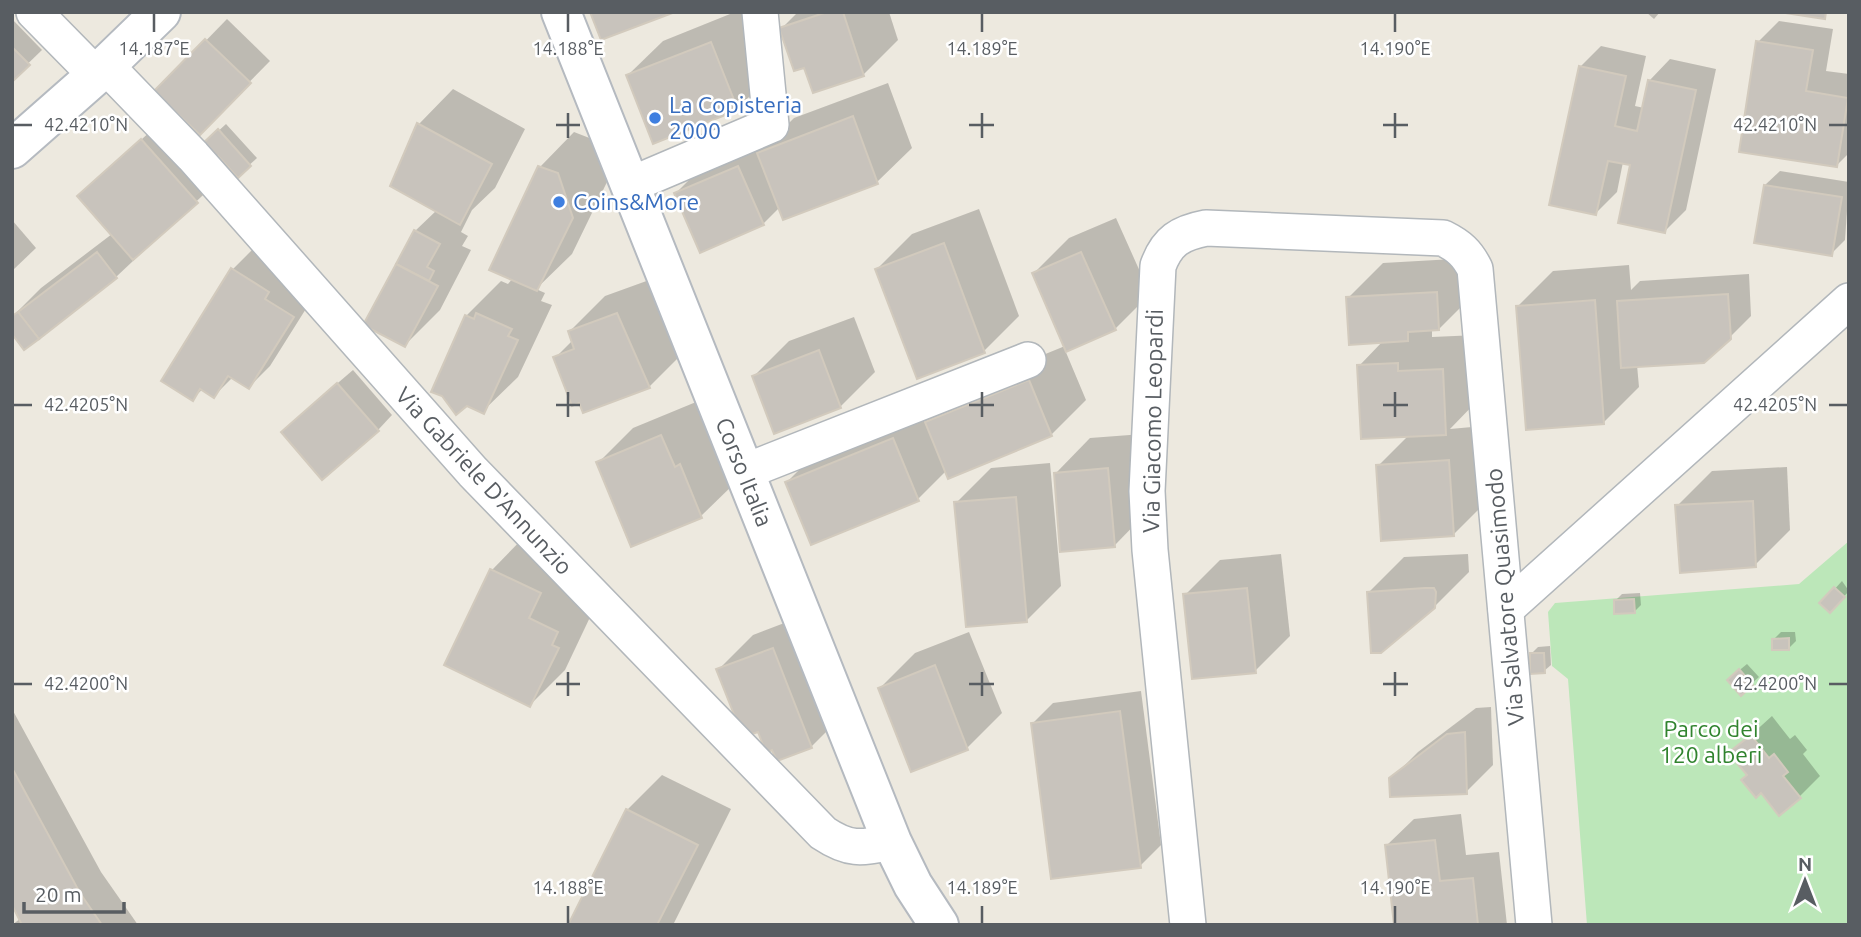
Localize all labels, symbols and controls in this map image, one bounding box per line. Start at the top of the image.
text: 14.187°E [118,38,190,58]
text: 14.188°E [532,38,604,58]
text: 14.189°E [946,38,1018,58]
text: 14.190°E [1359,38,1431,58]
place label: La Copisteria 2000 [669,92,802,143]
marker: La Copisteria 2000 [647,110,663,126]
text: 42.4210°N [44,114,128,134]
text: 42.4210°N [1733,114,1817,134]
place label: Coins&More [573,189,699,214]
marker: Coins&More [551,194,567,210]
street label: Via Giacomo Leopardi [1138,309,1167,533]
street label: Via Gabriele D'Annunzio [391,382,578,579]
text: 42.4205°N [44,394,128,414]
text: 42.4205°N [1733,394,1817,414]
street label: Corso Italia [711,414,778,530]
street label: Via Salvatore Quasimodo [1481,467,1528,727]
text: 42.4200°N [44,673,128,693]
text: 42.4200°N [1733,673,1817,693]
park label: Parco dei 120 alberi [1660,716,1762,767]
north arrow [1770,846,1840,916]
text: N [1798,853,1812,875]
scale bar [24,870,124,914]
text: 14.188°E [532,877,604,897]
text: 14.189°E [946,877,1018,897]
text: 14.190°E [1359,877,1431,897]
text: 20 m [35,882,82,906]

